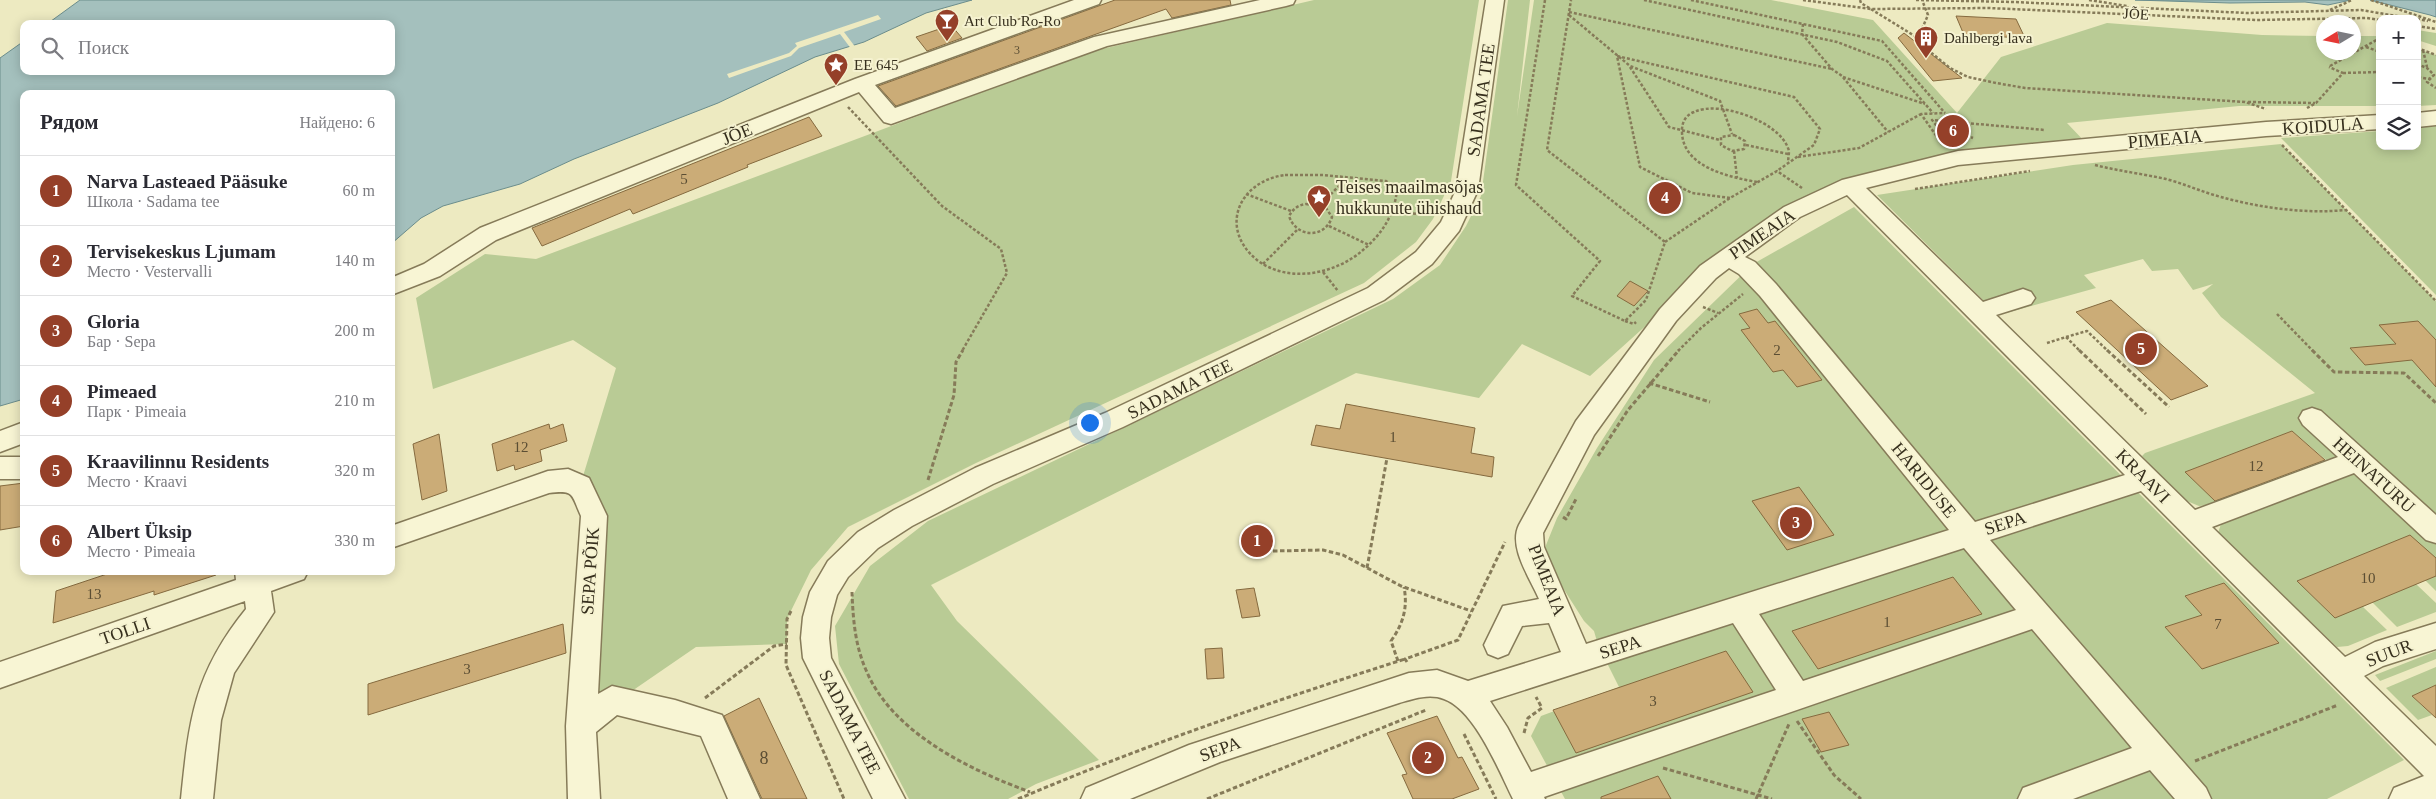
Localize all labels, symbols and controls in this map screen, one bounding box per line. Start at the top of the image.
street label: JÕE [2123,5,2149,23]
bar icon: Art Club Ro-Ro [934,8,960,42]
place label: Art Club Ro-Ro [964,13,1061,29]
north arrow [2316,15,2361,60]
map controls [2376,15,2421,150]
button: + [2376,15,2421,60]
search box [20,20,395,75]
building icon: Dahlbergi lava [1913,25,1939,59]
place label: Dahlbergi lava [1944,30,2033,46]
icon: search [38,34,66,62]
text: Поиск [78,37,129,58]
street label: SADAMA TEE [1463,42,1499,158]
house number: 3 [1014,43,1020,57]
place icon: EE 645 [823,52,849,86]
place label: EE 645 [854,57,899,73]
button: − [2376,60,2421,105]
button: layers [2376,105,2421,150]
text: Рядом [40,110,99,134]
pin: 6 [1937,112,1969,150]
street label: KOIDULA [2281,113,2365,139]
text: Найдено: 6 [300,114,375,131]
street label: JÕE [719,118,755,149]
street label: PIMEAIA [2127,126,2203,152]
text: Narva Lasteaed Pääsuke [87,171,288,192]
house number: 5 [680,171,688,187]
place label: Teises maailmasõjas hukkunute ühishaud [1336,177,1483,218]
pin: 4 [1649,179,1681,217]
text: 1 [52,182,60,199]
text: 60 m [343,182,375,199]
place icon: Teises maailmasõjas hukkunute ühishaud [1306,184,1332,218]
text: Школа · Sadama tee [87,193,220,210]
street label: PIMEAIA [1725,205,1799,263]
text: Tervisekeskus Ljumam [87,241,276,262]
text: 2 [52,252,60,269]
text: 140 m [335,252,375,269]
text: Место · Vestervalli [87,263,212,280]
text: Gloria [87,311,140,332]
text: 3 [52,322,60,339]
text: 200 m [335,322,375,339]
pin: 5 [2125,330,2157,368]
text: Бар · Sepa [87,333,156,350]
house number: 2 [1773,342,1781,358]
street label: SADAMA TEE [1124,355,1236,423]
text: Pimeaed [87,381,157,402]
text: 4 [52,392,60,409]
text: 210 m [335,392,375,409]
text: Парк · Pimeaia [87,403,186,420]
your location [1077,410,1103,436]
house number: 1 [1389,429,1397,445]
street label: HEINATURU [2329,433,2419,517]
street label: HARIDUSE [1888,438,1960,522]
house number: 12 [514,439,529,455]
street label: KRAAVI [2112,445,2174,507]
text: Kraavilinnu Residents [87,451,269,472]
house number: 12 [2249,458,2264,474]
text: 5 [52,462,60,479]
text: 320 m [335,462,375,479]
text: Место · Kraavi [87,473,187,490]
pin: 3 [1780,504,1812,542]
street label: SEPA [1982,507,2028,539]
text: Albert Üksip [87,521,192,542]
pin: 1 [1241,522,1273,560]
street label: SEPA PÕIK [576,526,603,616]
text: 6 [52,532,60,549]
text: 330 m [335,532,375,549]
street label: PIMEAIA [1524,541,1570,619]
text: Место · Pimeaia [87,543,195,560]
house number: 10 [2361,570,2376,586]
house number: 13 [87,586,102,602]
street label: TOLLI [97,613,153,649]
house number: 1 [1883,614,1891,630]
house number: 7 [2214,616,2222,632]
street label: SEPA [1597,631,1643,663]
street label: SUUR [2363,635,2415,671]
house number: 3 [463,661,471,677]
street label: SADAMA TEE [815,667,885,777]
house number: 3 [1649,693,1657,709]
street label: SEPA [1197,732,1243,766]
pin: 2 [1412,739,1444,777]
house number: 8 [760,748,769,768]

